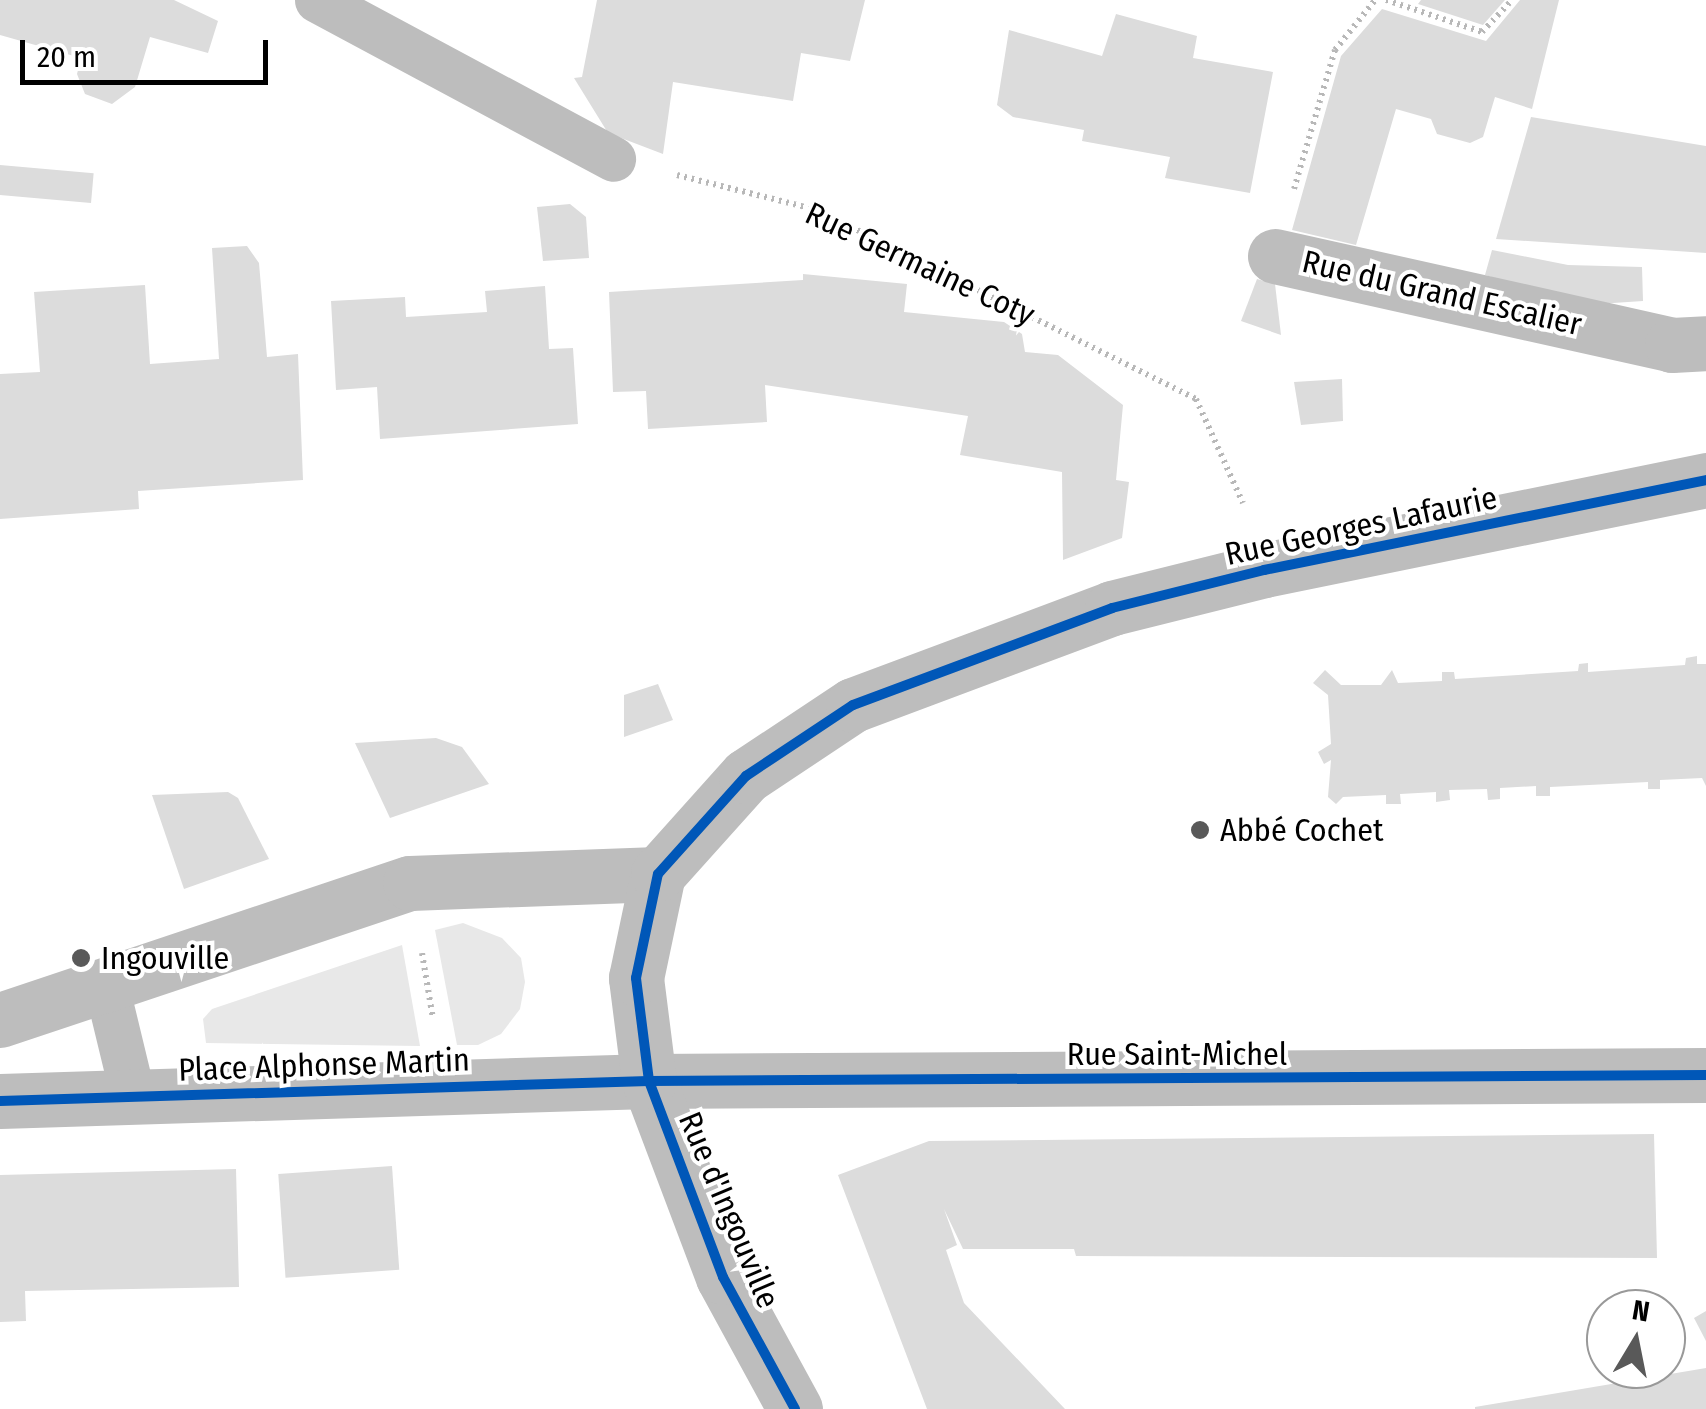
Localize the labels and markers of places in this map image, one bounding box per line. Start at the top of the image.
place label: Abbé Cochet [1220,811,1383,849]
marker: Abbé Cochet [1189,819,1211,841]
place label: Ingouville [101,939,229,977]
marker: Ingouville [70,947,92,969]

